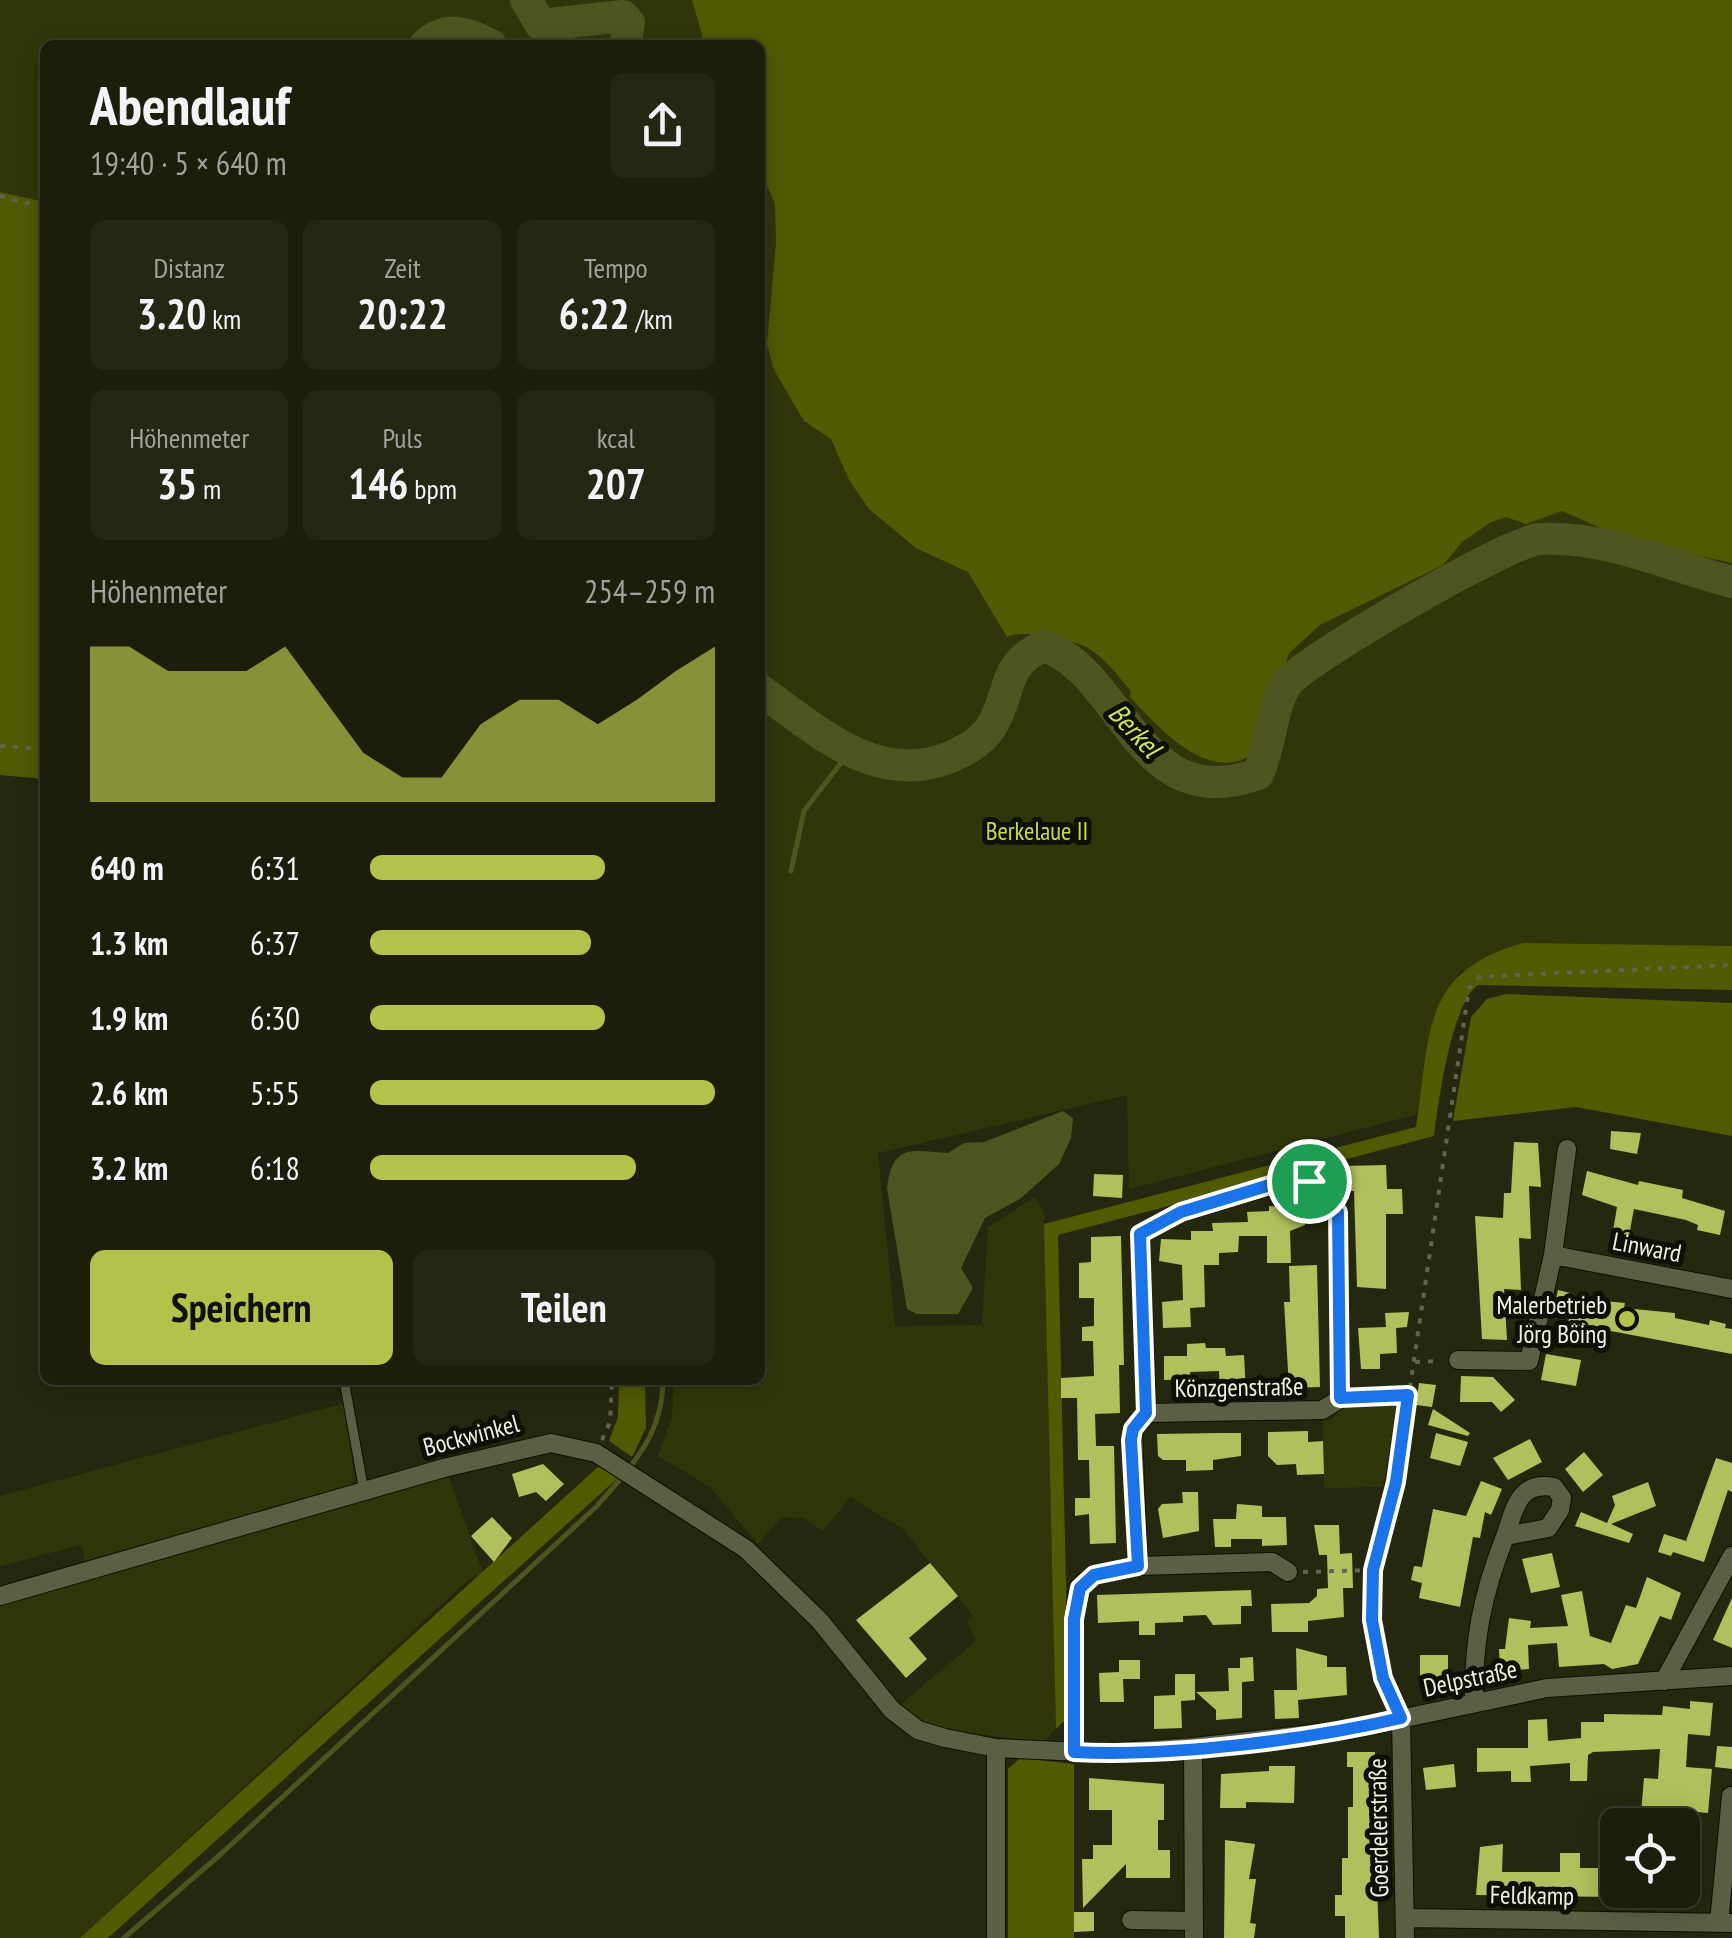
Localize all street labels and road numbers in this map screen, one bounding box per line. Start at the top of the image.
street label: Linward [1610,1225,1684,1269]
street label: Könzgenstraße [1174,1370,1304,1404]
street label: Bockwinkel [420,1407,523,1463]
street label: Delpstraße [1420,1652,1520,1704]
street label: Goerdelerstraße [1361,1758,1395,1898]
street label: Feldkamp [1490,1878,1574,1912]

